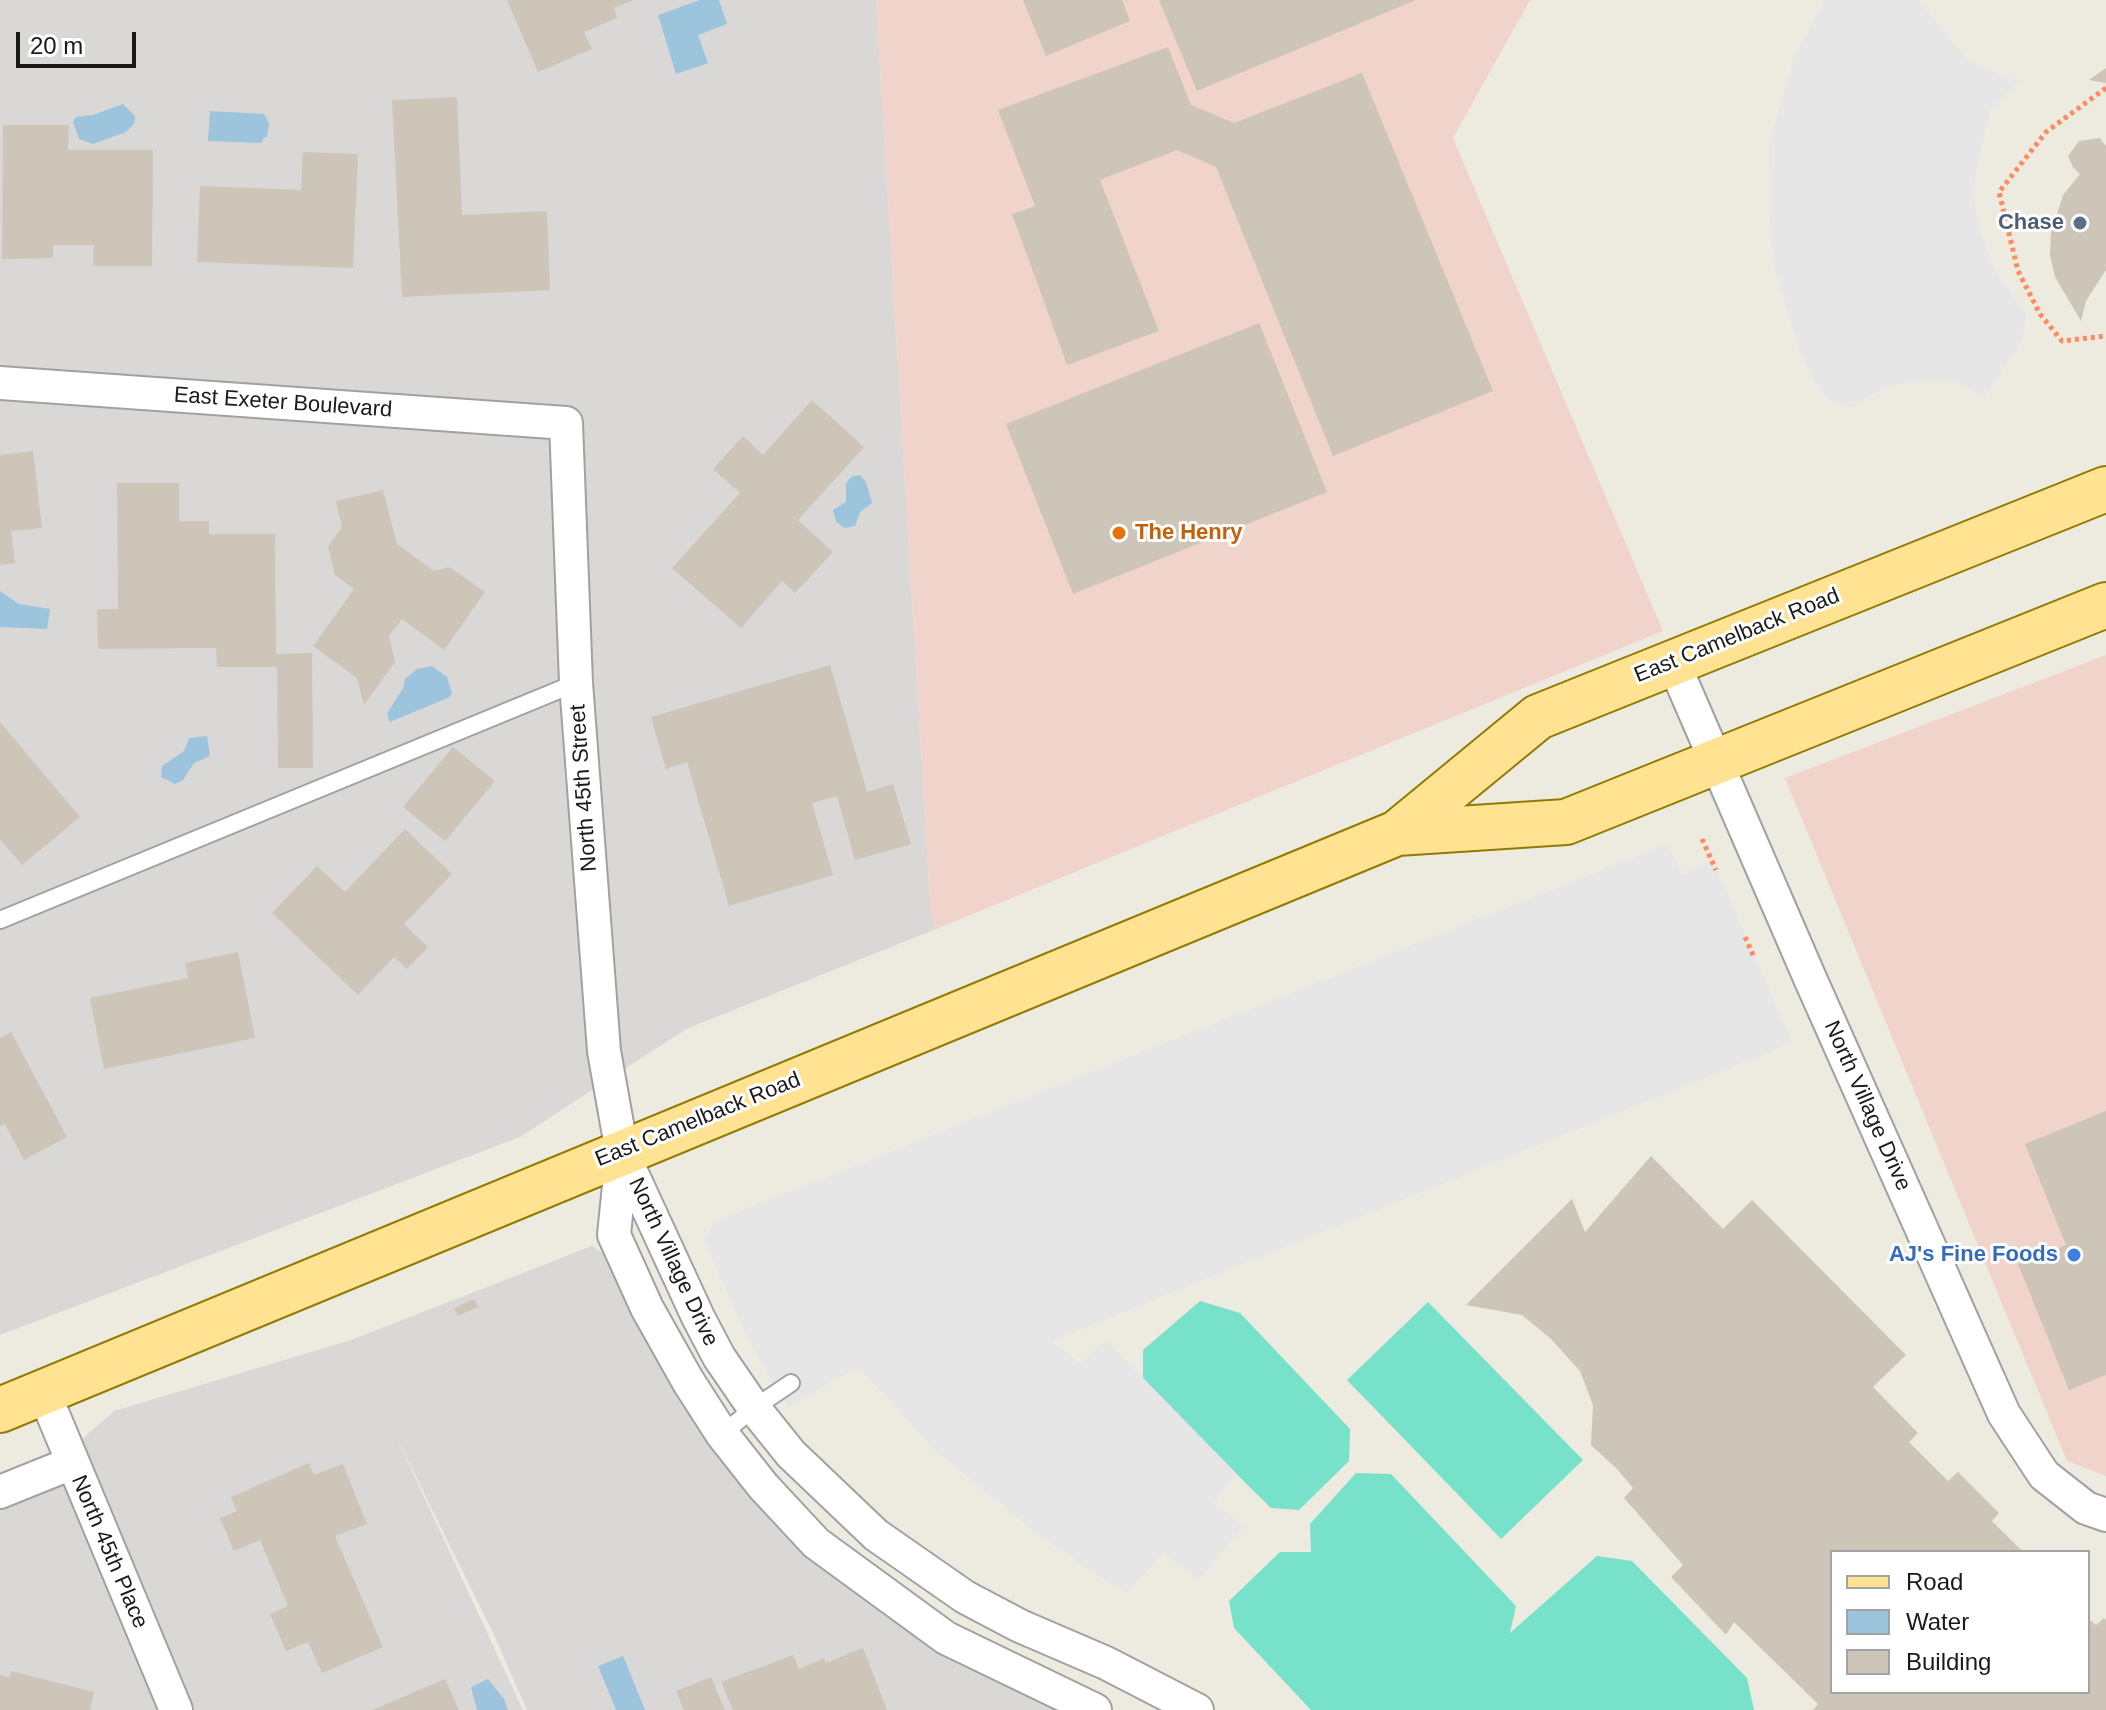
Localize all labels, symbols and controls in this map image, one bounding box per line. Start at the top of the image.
scale bar [20,16,140,66]
text: 20 m [30,32,83,59]
place label: Chase [1998,210,2064,236]
marker: Chase [2071,214,2089,232]
street label: East Exeter Boulevard [173,382,393,424]
place label: The Henry [1135,520,1243,546]
marker: The Henry [1110,524,1128,542]
street label: East Camelback Road [1631,583,1843,689]
street label: North 45th Street [565,704,603,872]
street label: North Village Drive [1818,1017,1916,1195]
street label: East Camelback Road [592,1067,804,1173]
street label: North Village Drive [622,1173,724,1351]
place label: AJ's Fine Foods [1889,1242,2058,1268]
marker: AJ's Fine Foods [2065,1246,2083,1264]
street label: North 45th Place [65,1471,153,1633]
legend [1830,1550,2090,1694]
text: Road [1906,1568,1963,1595]
text: Water [1906,1608,1969,1635]
text: Building [1906,1648,1991,1675]

